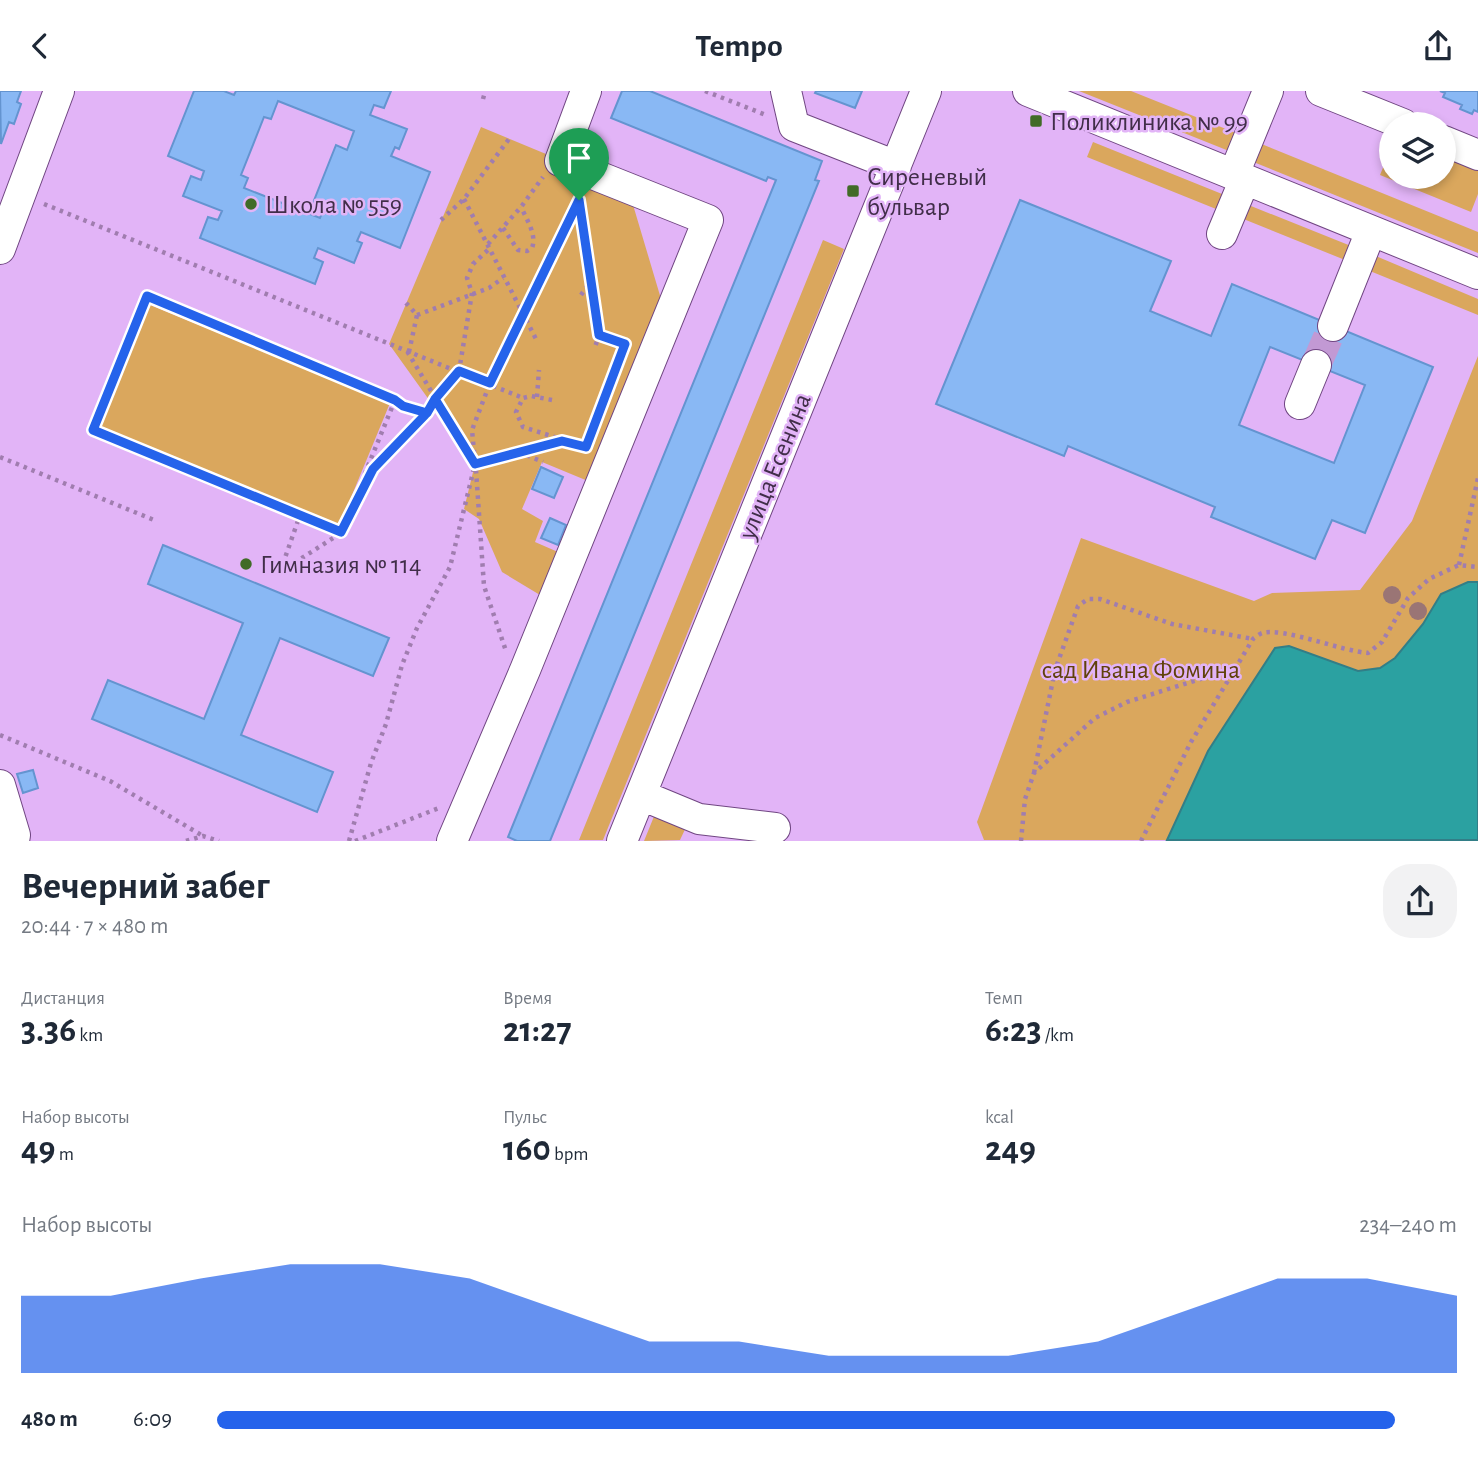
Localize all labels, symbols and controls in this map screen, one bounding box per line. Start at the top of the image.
icon: back [21,27,59,65]
icon: share [1419,27,1457,65]
text: Tempo [695,30,783,62]
place label: Поликлиника № 99 [1050,109,1248,135]
map controls [1379,112,1456,189]
button: layers [1379,112,1456,189]
marker: Поликлиника № 99 [1028,113,1044,129]
pin [549,128,609,200]
icon: arrive [560,139,598,177]
place label: Сиреневый бульвар [867,164,987,220]
marker: Сиреневый бульвар [845,183,861,199]
place label: Школа № 559 [265,192,402,218]
marker: Школа № 559 [243,196,259,212]
street label: улица Есенина [734,390,816,544]
place label: Гимназия № 114 [260,552,421,578]
marker: Гимназия № 114 [238,556,254,572]
park label: сад Ивана Фомина [1042,657,1240,683]
button: share [1383,864,1457,938]
text: Вечерний забег [21,868,270,906]
text: 20:44 · 7 × 480 m [21,915,168,938]
text: Дистанция [21,989,105,1008]
text: Время [503,989,552,1008]
text: Темп [985,989,1023,1008]
text: 3.36 [21,1013,76,1048]
text: 21:27 [503,1013,572,1048]
text: 6:23 [985,1013,1042,1048]
text: km [76,1026,103,1045]
text: /km [1042,1026,1074,1045]
text: Набор высоты [21,1108,130,1127]
text: Пульс [503,1108,547,1127]
text: kcal [985,1108,1014,1127]
text: 49 [21,1132,56,1167]
text: 160 [503,1132,551,1167]
text: 249 [985,1132,1036,1167]
text: m [56,1145,74,1164]
text: bpm [551,1145,588,1164]
text: Набор высоты [21,1214,153,1237]
text: 234–240 m [1359,1214,1457,1237]
text: 480 m [21,1408,78,1431]
text: 6:09 [133,1408,172,1431]

